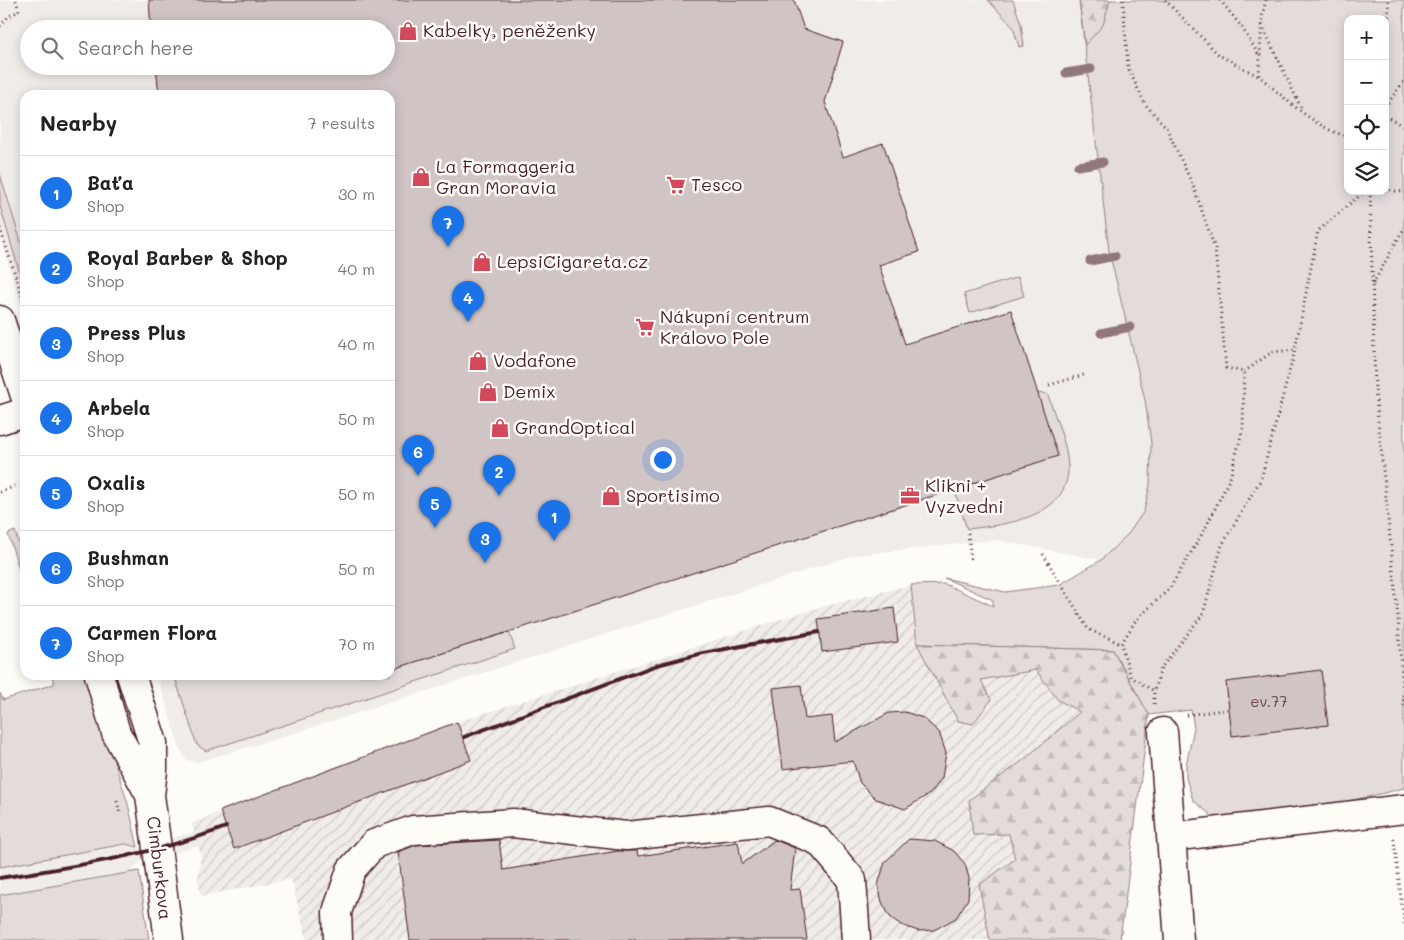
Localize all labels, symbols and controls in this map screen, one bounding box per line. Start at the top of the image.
map controls [1344,15,1389,195]
button: + [1344,15,1389,60]
place label: Kabelky, peněženky [423,18,596,42]
search box [20,20,395,75]
shop icon: Kabelky, peněženky [397,20,419,42]
icon: search [38,34,66,62]
text: Search here [78,35,194,60]
button: − [1344,60,1389,105]
button: locate [1344,105,1389,150]
text: Nearby [40,109,117,136]
text: 7 results [308,112,375,133]
button: layers [1344,150,1389,195]
place label: La Formaggeria Gran Moravia [436,154,576,199]
shop icon: La Formaggeria Gran Moravia [410,166,432,188]
text: Baťa [87,170,134,195]
place label: Tesco [691,172,742,196]
supermarket icon: Tesco [665,174,687,196]
text: 1 [52,183,60,204]
text: 30 m [338,183,375,204]
text: Shop [87,195,124,216]
pin: 7 [432,206,464,247]
text: Royal Barber & Shop [87,245,288,270]
place label: LepsiCigareta.cz [497,249,648,273]
shop icon: LepsiCigareta.cz [471,251,493,273]
text: 2 [52,258,60,279]
text: 40 m [338,258,375,279]
text: Shop [87,270,124,291]
pin: 4 [452,281,484,322]
place label: Nákupní centrum Královo Pole [660,304,809,349]
supermarket icon: Nákupní centrum Královo Pole [634,316,656,338]
text: Press Plus [87,320,186,345]
text: 3 [51,333,61,354]
text: 40 m [338,333,375,354]
text: Shop [87,345,124,366]
place label: Vodafone [493,348,577,372]
shop icon: Vodafone [467,350,489,372]
place label: Demix [503,379,556,403]
shop icon: Demix [477,381,499,403]
text: Arbela [87,395,150,420]
text: 4 [51,408,61,429]
text: 50 m [338,408,375,429]
place label: GrandOptical [515,415,635,439]
shop icon: GrandOptical [489,417,511,439]
text: Shop [87,420,124,441]
pin: 6 [402,435,434,476]
your location [650,447,676,473]
pin: 2 [483,455,515,496]
text: Oxalis [87,470,145,495]
place label: Klikni + Vyzvedni [925,473,1004,518]
text: 5 [51,483,61,504]
text: 50 m [338,483,375,504]
place label: Sportisimo [626,483,720,507]
shop icon: Sportisimo [600,485,622,507]
office icon: Klikni + Vyzvedni [899,485,921,507]
pin: 5 [419,487,451,528]
text: Shop [87,495,124,516]
pin: 1 [538,500,570,541]
pin: 3 [469,522,501,563]
text: Bushman [87,545,169,570]
text: 6 [51,558,61,579]
text: 50 m [338,558,375,579]
text: Shop [87,570,124,591]
text: Carmen Flora [87,620,217,645]
text: 7 [52,633,60,654]
text: 70 m [338,633,375,654]
text: Shop [87,645,124,666]
house number: ev.77 [1250,691,1288,711]
street label: Cimburkova [142,815,178,921]

